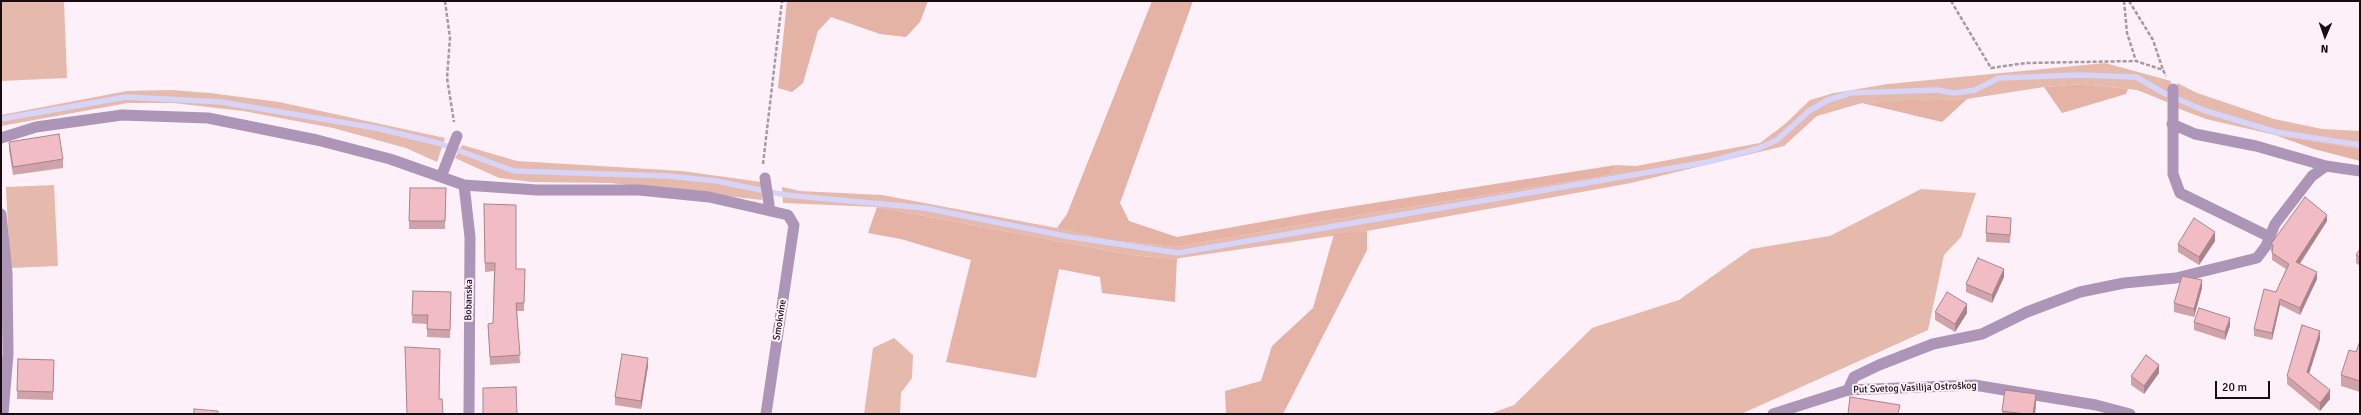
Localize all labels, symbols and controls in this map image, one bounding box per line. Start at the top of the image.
north arrow [2305,16,2345,56]
text: N [2321,42,2329,55]
street label: Bobanska [463,279,475,321]
street label: Smokvine [771,299,789,341]
scale bar [2217,373,2272,399]
street label: Put Svetog Vasilija Ostroškog [1853,380,1977,396]
text: 20 m [2222,380,2247,395]

